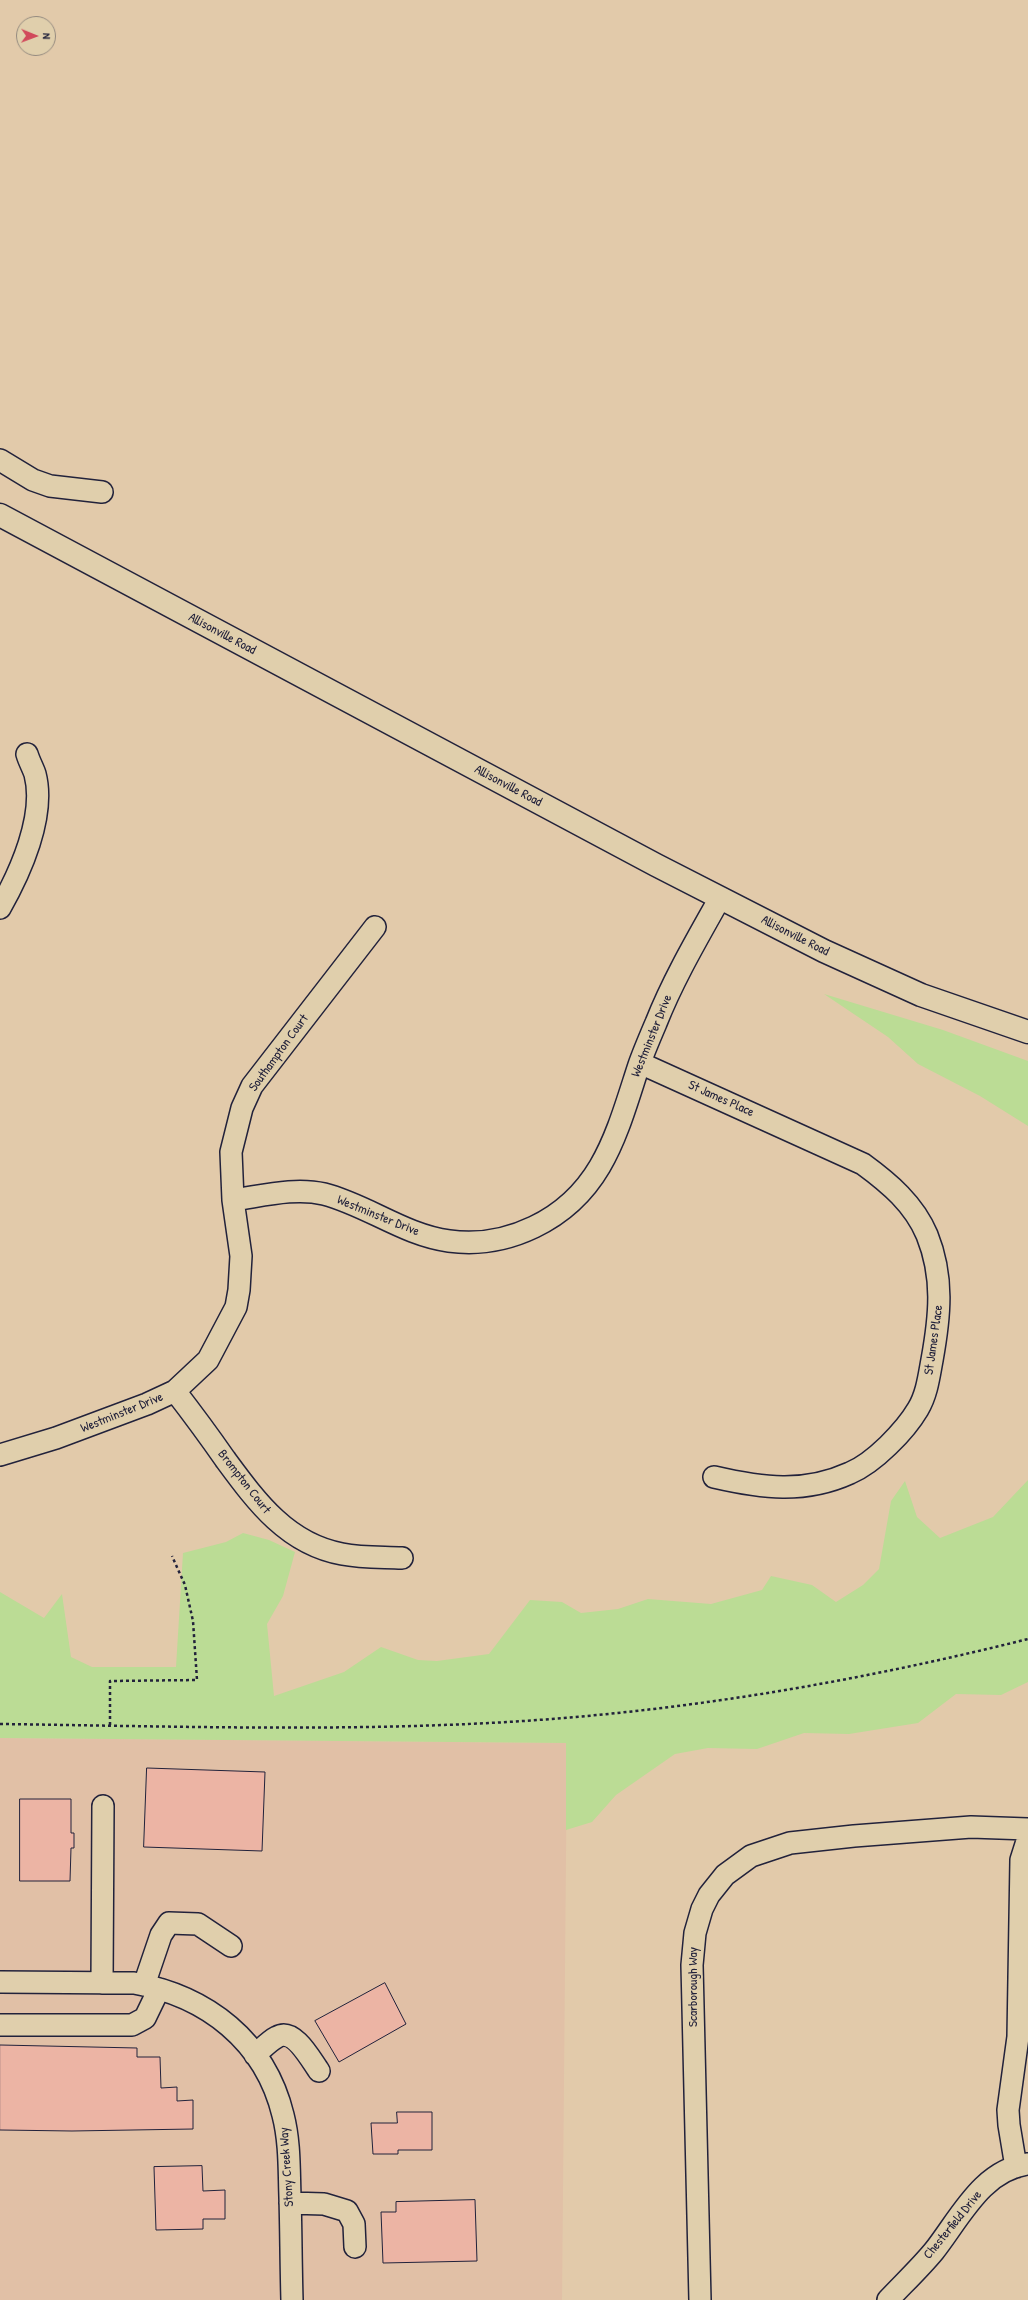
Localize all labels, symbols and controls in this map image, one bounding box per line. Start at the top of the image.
north arrow [16,16,56,56]
text: N [40,33,54,39]
street label: Allisonville Road [186,610,258,658]
street label: Allisonville Road [472,762,544,810]
street label: Allisonville Road [758,912,832,960]
street label: Westminster Drive [628,993,676,1079]
street label: Southampton Court [246,1011,312,1095]
street label: St James Place [686,1078,756,1120]
street label: Westminster Drive [335,1192,421,1240]
street label: St James Place [921,1304,947,1376]
street label: Westminster Drive [79,1389,165,1437]
street label: Brompton Court [214,1447,274,1517]
street label: Scarborough Way [686,1947,702,2027]
street label: Stony Creek Way [276,2127,298,2207]
street label: Chesterfield Drive [921,2188,985,2262]

